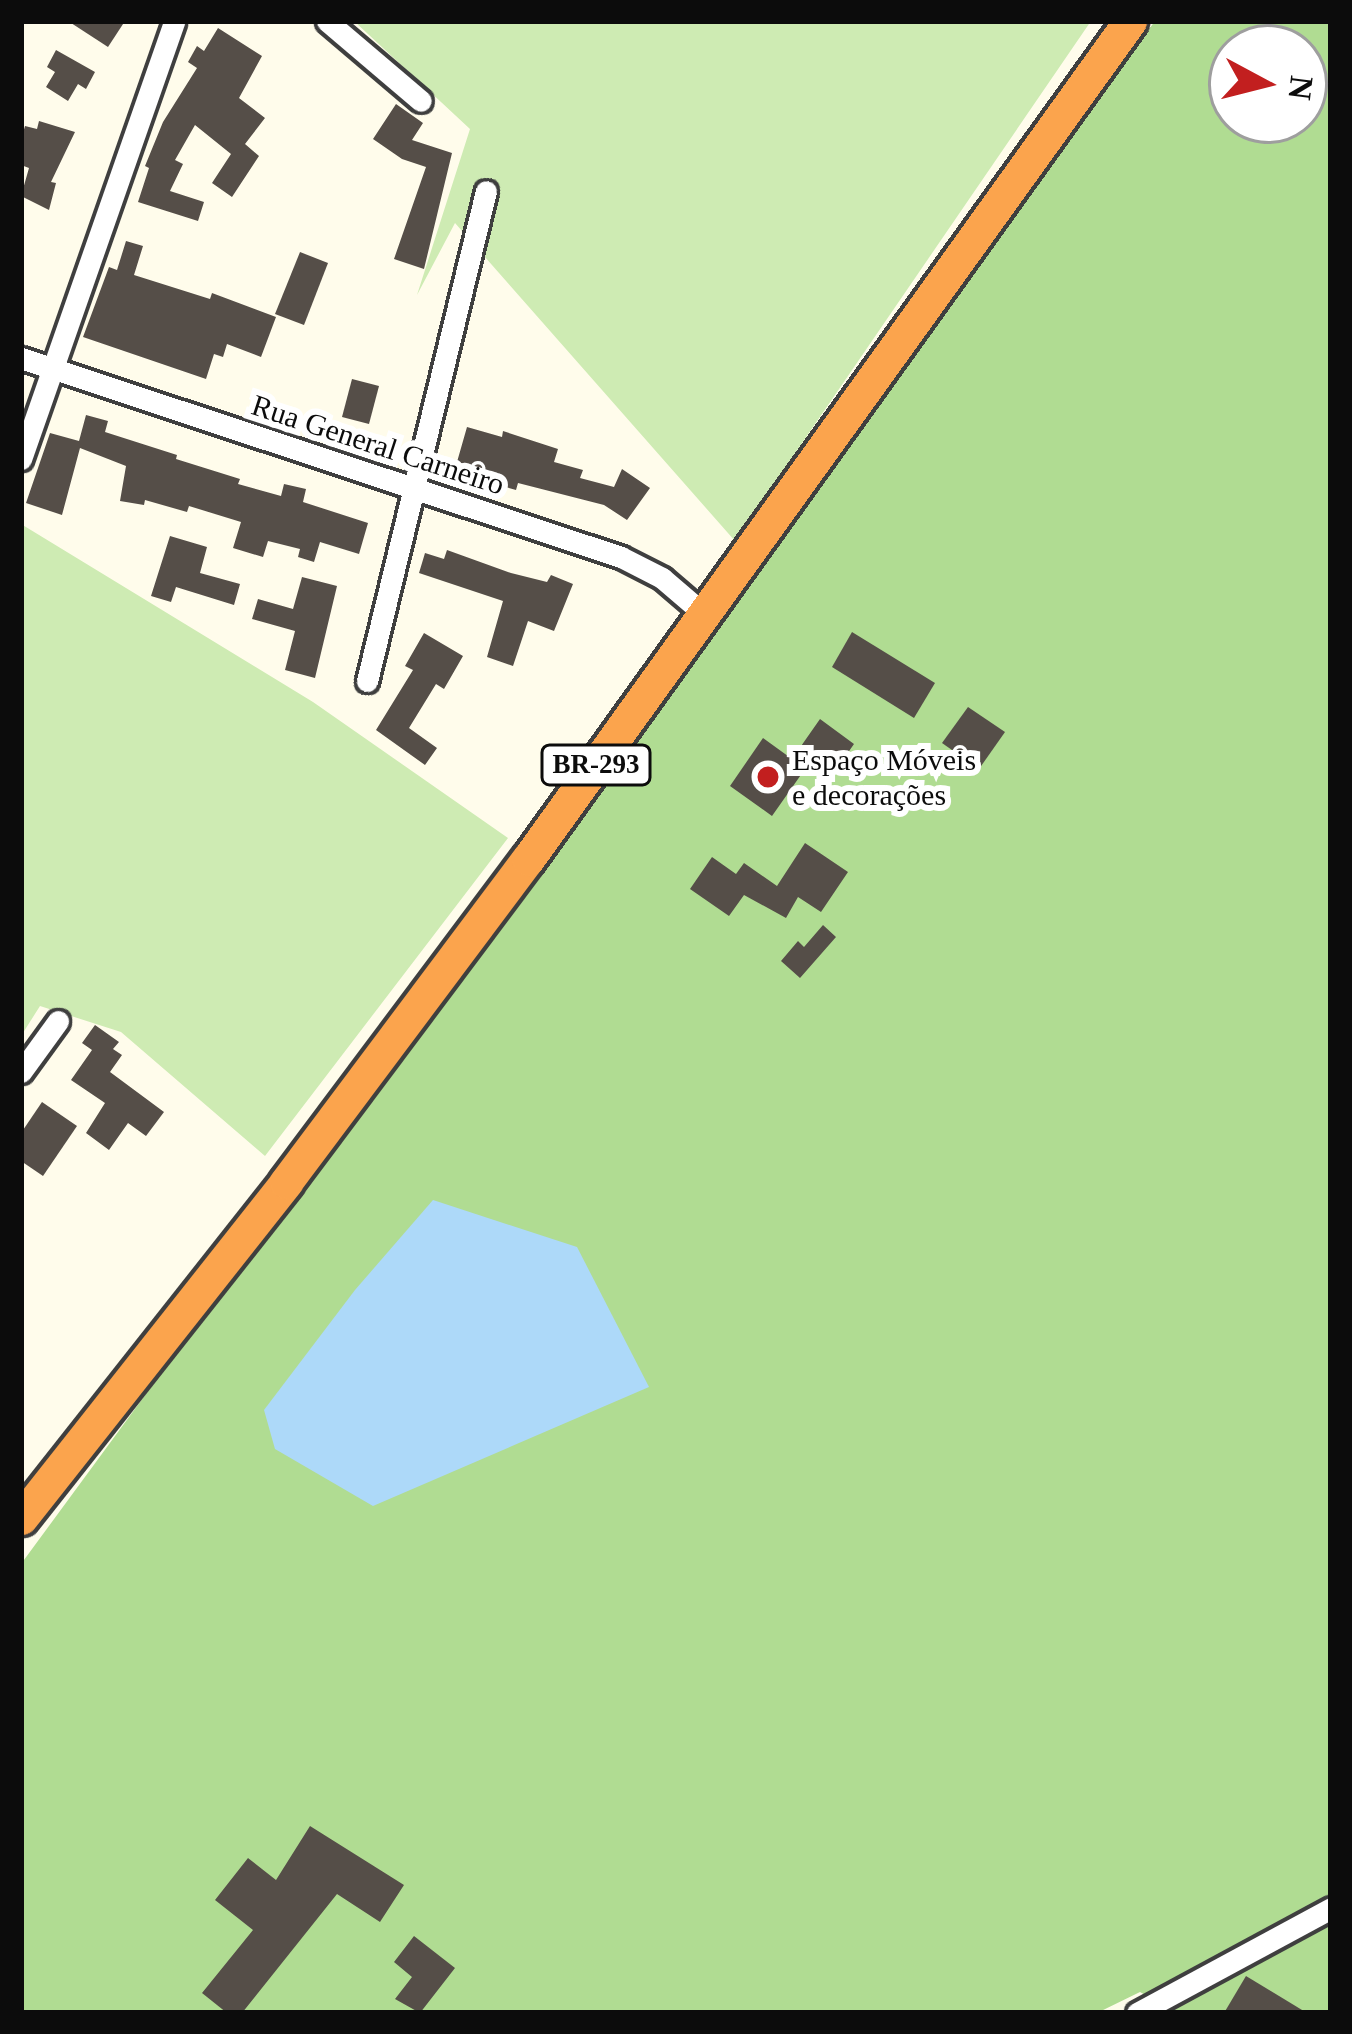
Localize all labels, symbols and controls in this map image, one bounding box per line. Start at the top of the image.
north arrow [1208,24,1328,144]
text: N [1281,74,1320,102]
street label: Rua General Carneiro [247,387,509,503]
place label: Espaço Móveis e decorações [792,742,976,813]
road number: BR-293 [539,744,653,786]
marker: Espaço Móveis e decorações [755,764,781,790]

